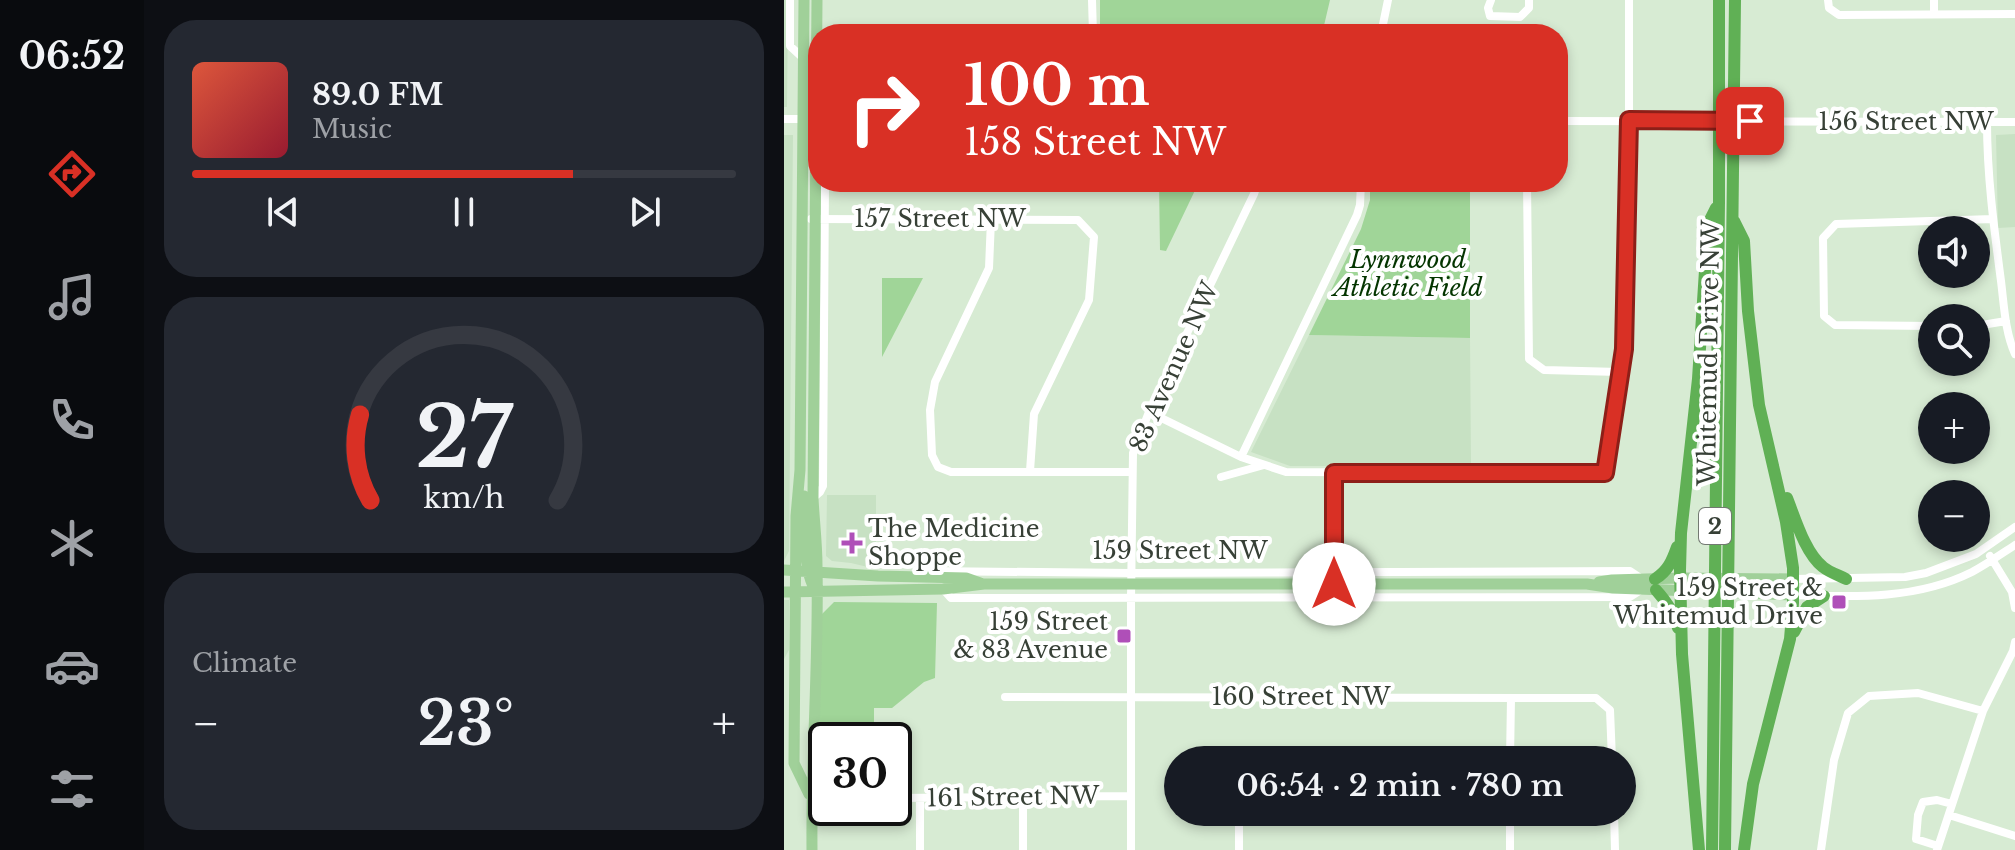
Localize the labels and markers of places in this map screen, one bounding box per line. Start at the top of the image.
pin [1716,87,1784,155]
place label: The Medicine Shoppe [868,514,1039,571]
marker: The Medicine Shoppe [843,534,861,552]
place label: 159 Street & Whitemud Drive [1612,573,1823,630]
marker: 159 Street & Whitemud Drive [1830,593,1848,611]
place label: 159 Street & 83 Avenue [953,607,1108,664]
marker: 159 Street & 83 Avenue [1115,627,1133,645]

